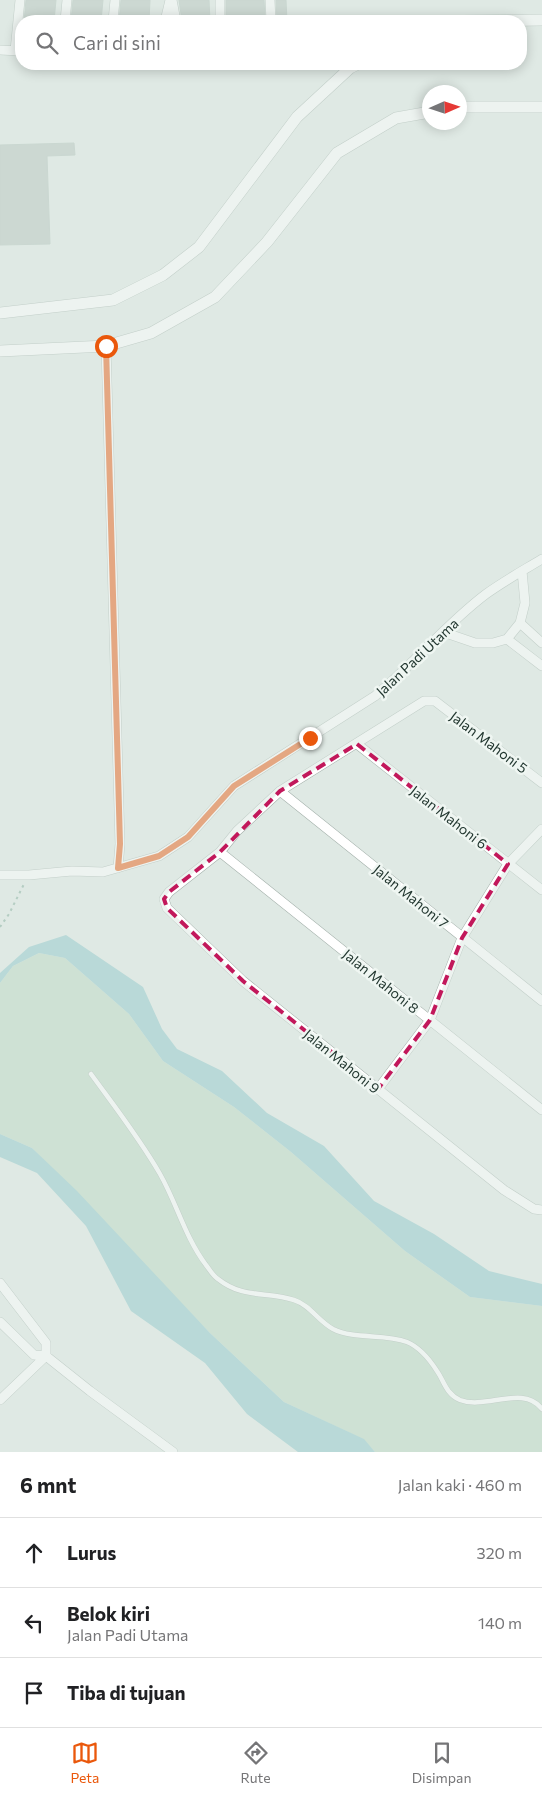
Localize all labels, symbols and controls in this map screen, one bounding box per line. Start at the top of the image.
search box [15,15,527,70]
icon: search [33,29,61,57]
text: Cari di sini [73,31,161,54]
north arrow [422,85,467,130]
route start [95,335,118,358]
street label: Jalan Padi Utama [372,615,462,699]
street label: Jalan Mahoni 5 [447,707,531,777]
route end [299,727,322,750]
street label: Jalan Mahoni 6 [407,782,491,852]
street label: Jalan Mahoni 7 [370,861,452,931]
street label: Jalan Mahoni 8 [340,945,422,1017]
street label: Jalan Mahoni 9 [301,1025,383,1097]
text: 6 mnt [20,1472,76,1497]
text: Jalan kaki · 460 m [398,1475,522,1494]
icon: ahead [20,1539,48,1567]
text: Lurus [67,1541,116,1564]
text: 320 m [477,1543,522,1562]
text: Belok kiri [67,1602,150,1625]
icon: left [20,1609,48,1637]
text: 140 m [478,1613,522,1632]
text: Jalan Padi Utama [67,1625,188,1644]
icon: arrive [20,1679,48,1707]
text: Tiba di tujuan [67,1681,185,1704]
tab: Peta [71,1739,99,1786]
tab: Rute [241,1739,271,1786]
tab: Disimpan [412,1739,471,1786]

